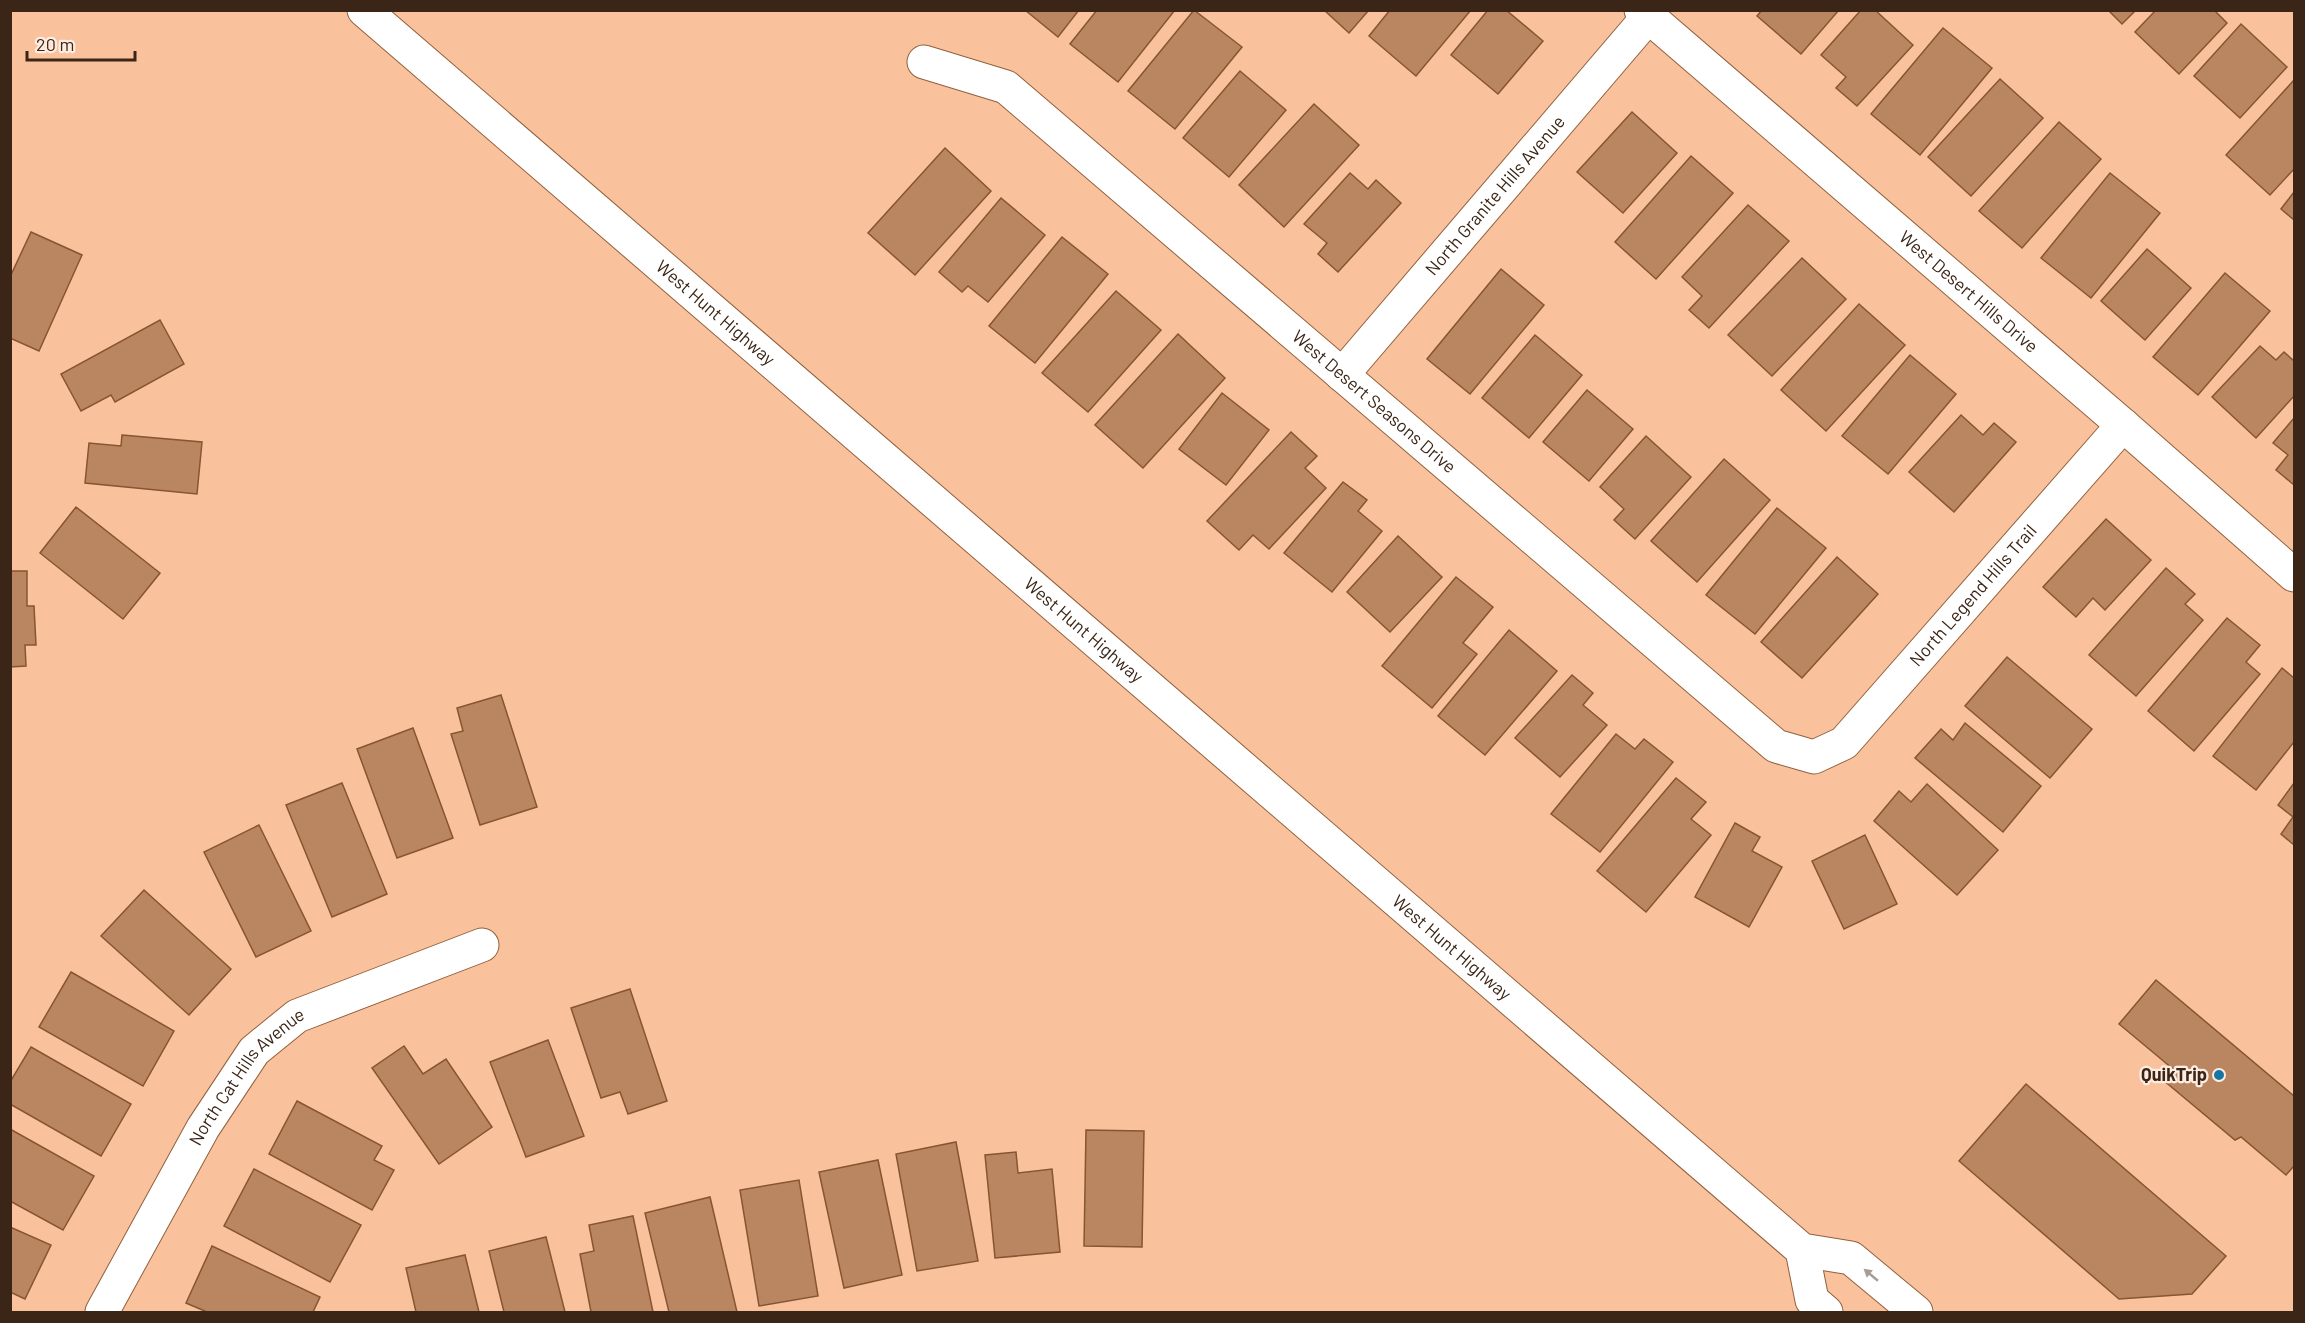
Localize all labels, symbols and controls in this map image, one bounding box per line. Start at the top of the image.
scale bar [27,24,135,62]
text: 20 m [36,33,74,55]
street label: North Granite Hills Avenue [1420,110,1569,279]
street label: West Desert Hills Drive [1895,225,2043,357]
street label: West Hunt Highway [652,255,780,370]
street label: West Desert Seasons Drive [1288,325,1461,477]
street label: North Legend Hills Trail [1904,519,2041,670]
street label: West Hunt Highway [1020,572,1148,687]
street label: West Hunt Highway [1388,890,1516,1004]
street label: North Cat Hills Avenue [184,1002,307,1149]
place label: QuikTrip [2141,1063,2207,1085]
marker: QuikTrip [2212,1068,2226,1082]
one-way arrow [1864,1269,1879,1282]

